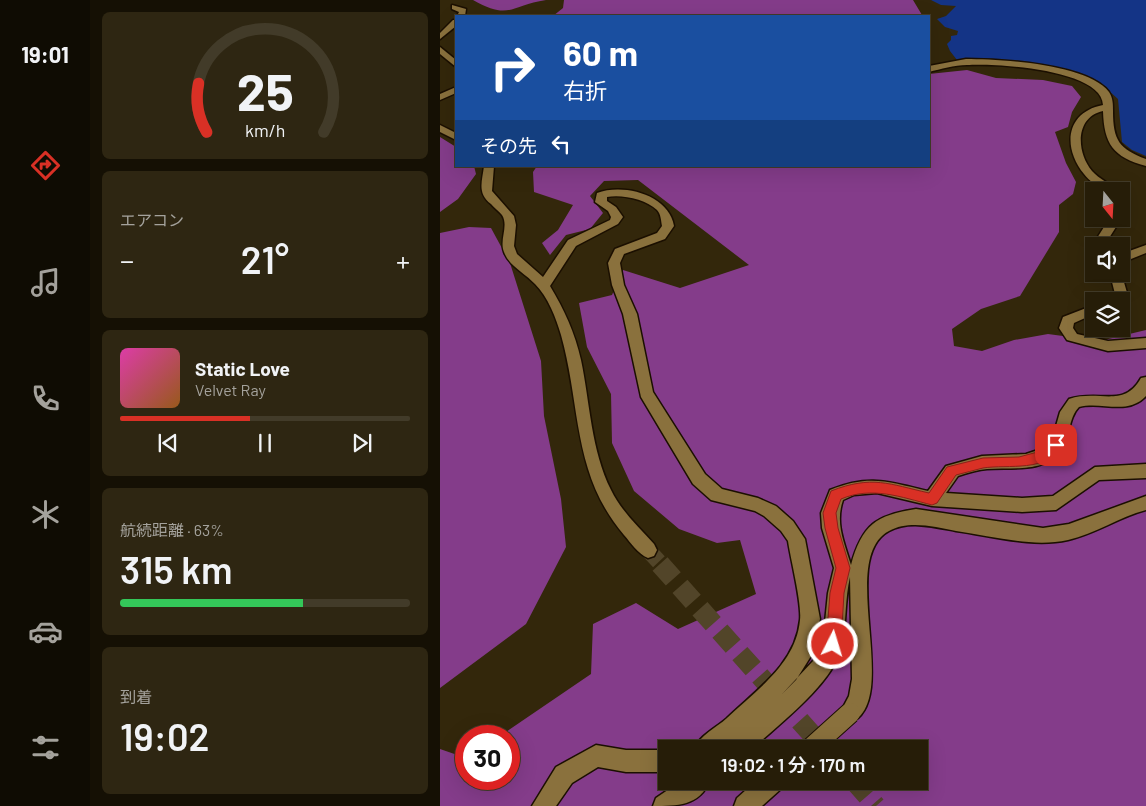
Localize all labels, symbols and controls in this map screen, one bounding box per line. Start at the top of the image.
text: 60 m [563,31,638,73]
icon: right [480,35,545,100]
text: 19:01 [21,41,69,67]
text: 25 [236,59,294,121]
text: 右折 [563,77,607,103]
text: km/h [245,119,285,141]
icon: left [547,130,575,158]
text: その先 [480,134,537,157]
icon: directions [28,148,63,183]
north arrow [1085,182,1130,228]
map controls [1085,182,1130,337]
text: エアコン [120,210,184,229]
text: 21° [241,236,289,282]
button: sound [1085,237,1130,282]
text: − [120,243,134,277]
text: + [396,243,410,277]
icon: music [28,265,63,300]
button: layers [1085,292,1130,337]
text: Static Love [195,357,290,380]
text: Velvet Ray [195,380,266,399]
icon: phone [28,381,63,416]
pin [1035,424,1077,466]
icon: previous [154,429,182,457]
icon: pause [251,429,279,457]
icon: next [348,429,376,457]
icon: arrive [1042,431,1070,459]
icon: climate [28,497,63,532]
text: 航続距離 · 63% [120,520,224,539]
text: 315 km [120,546,233,592]
icon: car [28,614,63,649]
position arrow [806,617,858,669]
text: 到着 [120,687,152,706]
text: 19:02 [120,713,209,759]
speed limit sign: 30 [455,725,520,790]
icon: filters [28,730,63,765]
text: 19:02 · 1 分 · 170 m [721,753,865,776]

